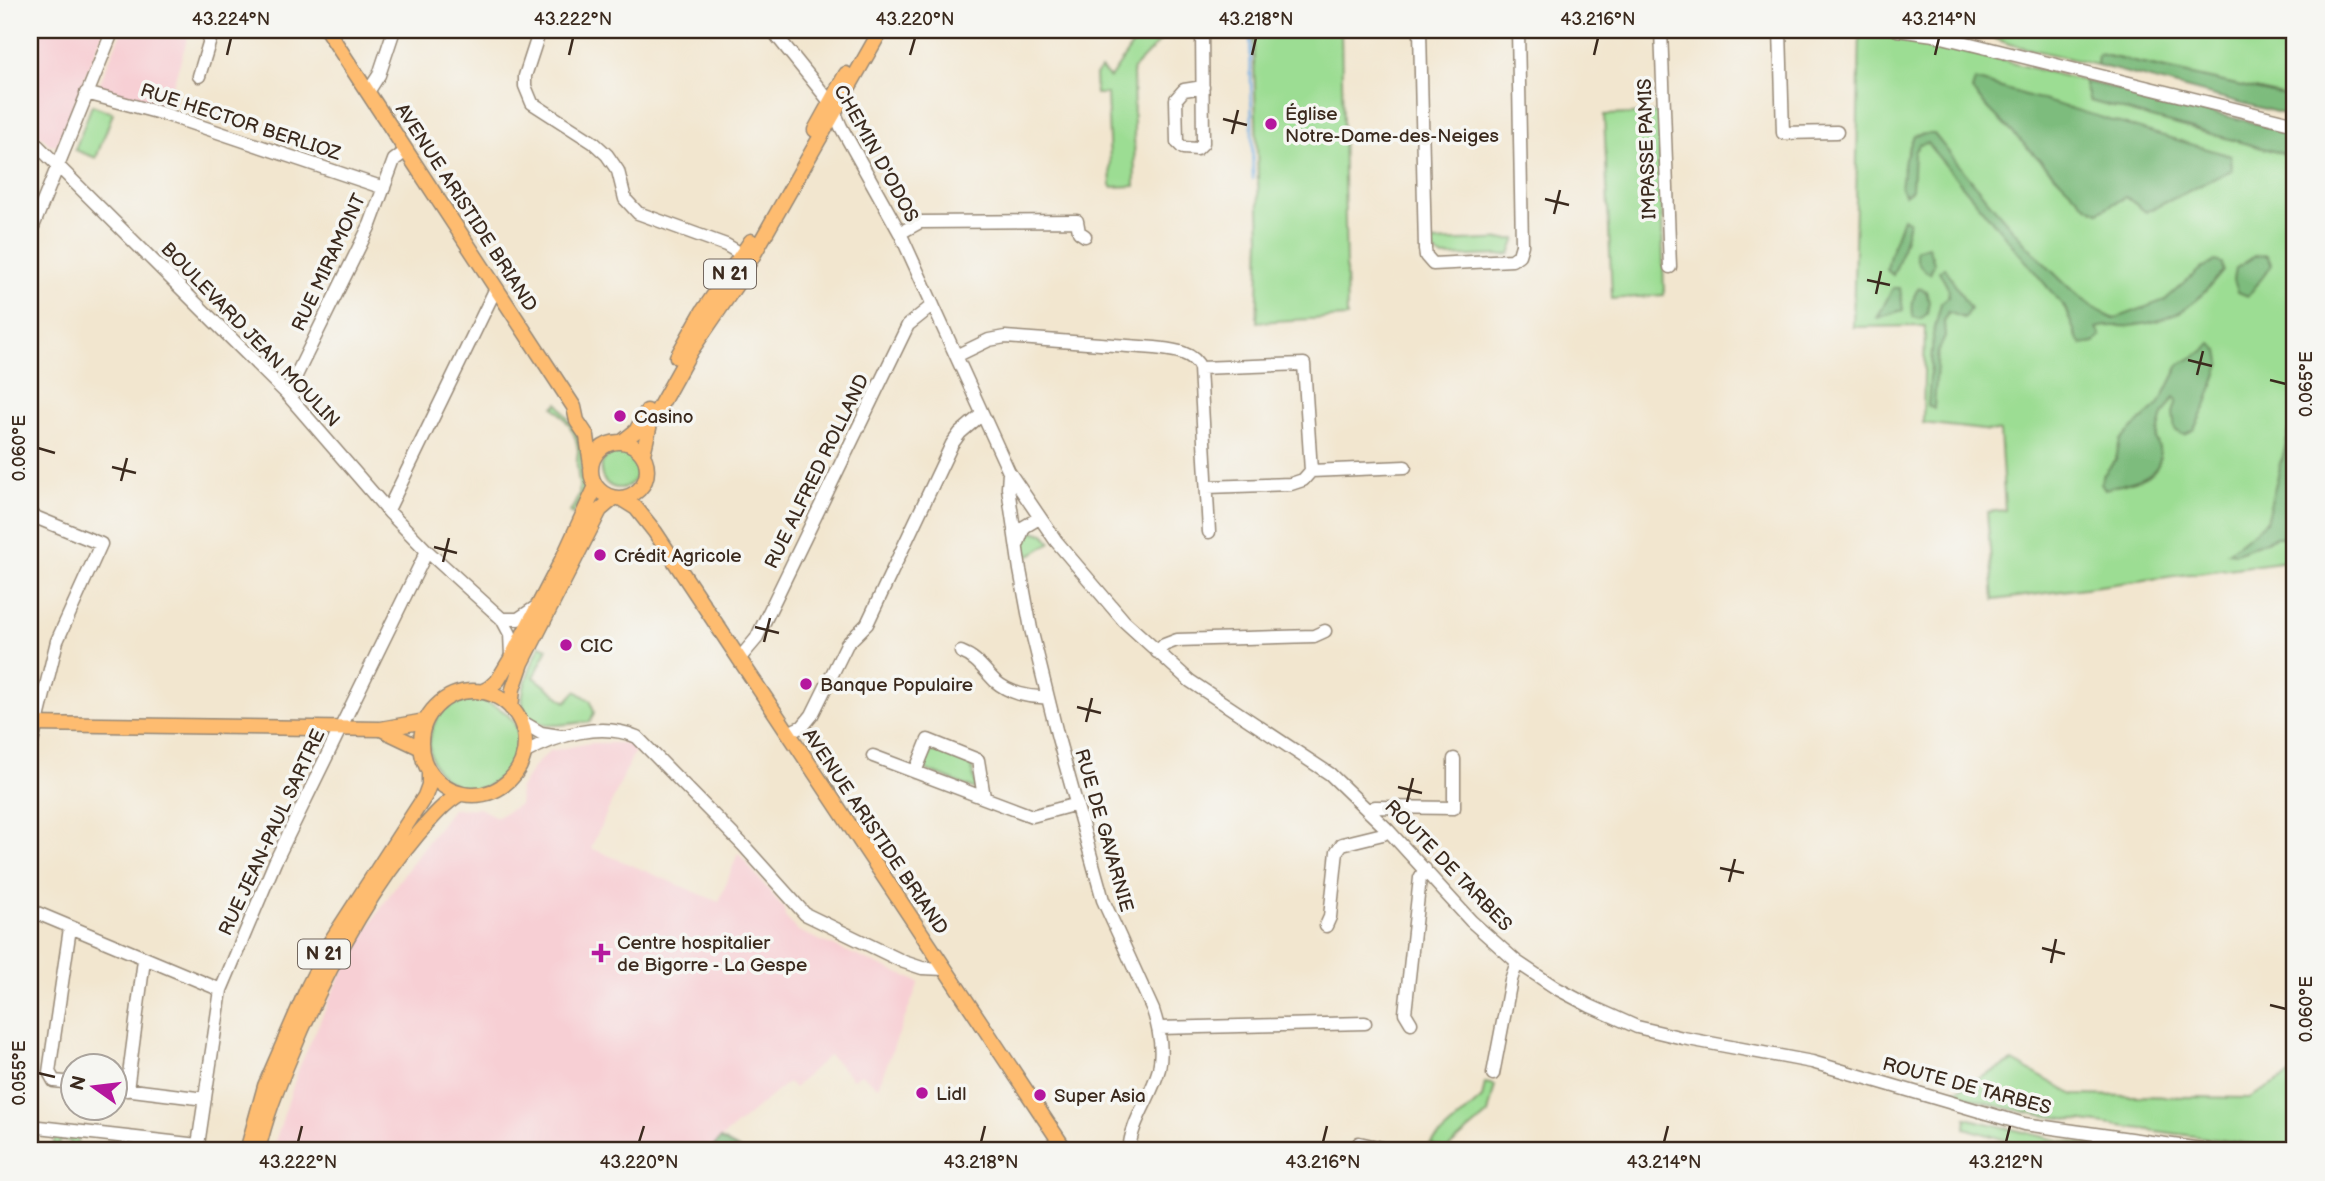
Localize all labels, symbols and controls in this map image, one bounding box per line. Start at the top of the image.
text: 43.224°N [192,9,270,30]
text: 43.222°N [534,9,612,30]
text: 43.220°N [875,9,955,30]
text: 43.218°N [1218,9,1294,30]
text: 43.216°N [1560,9,1636,30]
text: 43.214°N [1902,9,1976,30]
street label: IMPASSE PAMIS [1634,78,1661,220]
street label: RUE HECTOR BERLIOZ [137,79,344,166]
street label: CHEMIN D'ODOS [828,81,923,227]
street label: AVENUE ARISTIDE BRIAND [390,100,542,316]
place label: Église Notre-Dame-des-Neiges [1285,102,1499,148]
marker: Église Notre-Dame-des-Neiges [1263,116,1279,132]
street label: RUE MIRAMONT [287,190,372,335]
street label: BOULEVARD JEAN MOULIN [156,238,344,432]
road number: N 21 [704,260,756,288]
text: 0.065°E [2296,351,2317,417]
street label: RUE ALFRED ROLLAND [760,371,875,573]
place label: Casino [634,406,694,429]
marker: Casino [612,408,628,424]
text: 0.060°E [9,415,30,481]
place label: Crédit Agricole [614,545,742,568]
marker: Crédit Agricole [592,547,608,563]
place label: CIC [580,635,613,658]
marker: CIC [558,637,574,653]
place label: Banque Populaire [820,674,973,697]
marker: Banque Populaire [798,676,814,692]
street label: AVENUE ARISTIDE BRIAND [797,725,952,939]
street label: RUE JEAN-PAUL SARTRE [214,726,330,940]
street label: RUE DE GAVARNIE [1069,746,1138,915]
street label: ROUTE DE TARBES [1379,796,1516,936]
place label: Centre hospitalier de Bigorre - La Gespe [617,932,807,977]
road number: N 21 [298,939,350,968]
marker: Centre hospitalier de Bigorre - La Gespe [591,943,611,963]
text: 0.060°E [2296,976,2317,1042]
text: 0.055°E [9,1040,30,1106]
north arrow [60,1052,130,1122]
street label: ROUTE DE TARBES [1880,1053,2053,1120]
text: N [66,1074,92,1093]
place label: Lidl [936,1083,967,1106]
marker: Lidl [914,1085,930,1101]
place label: Super Asia [1054,1085,1146,1108]
marker: Super Asia [1032,1087,1048,1103]
text: 43.222°N [259,1152,337,1173]
text: 43.220°N [599,1152,679,1173]
text: 43.218°N [943,1152,1019,1173]
text: 43.216°N [1285,1152,1361,1173]
text: 43.214°N [1627,1152,1701,1173]
text: 43.212°N [1969,1152,2043,1173]

